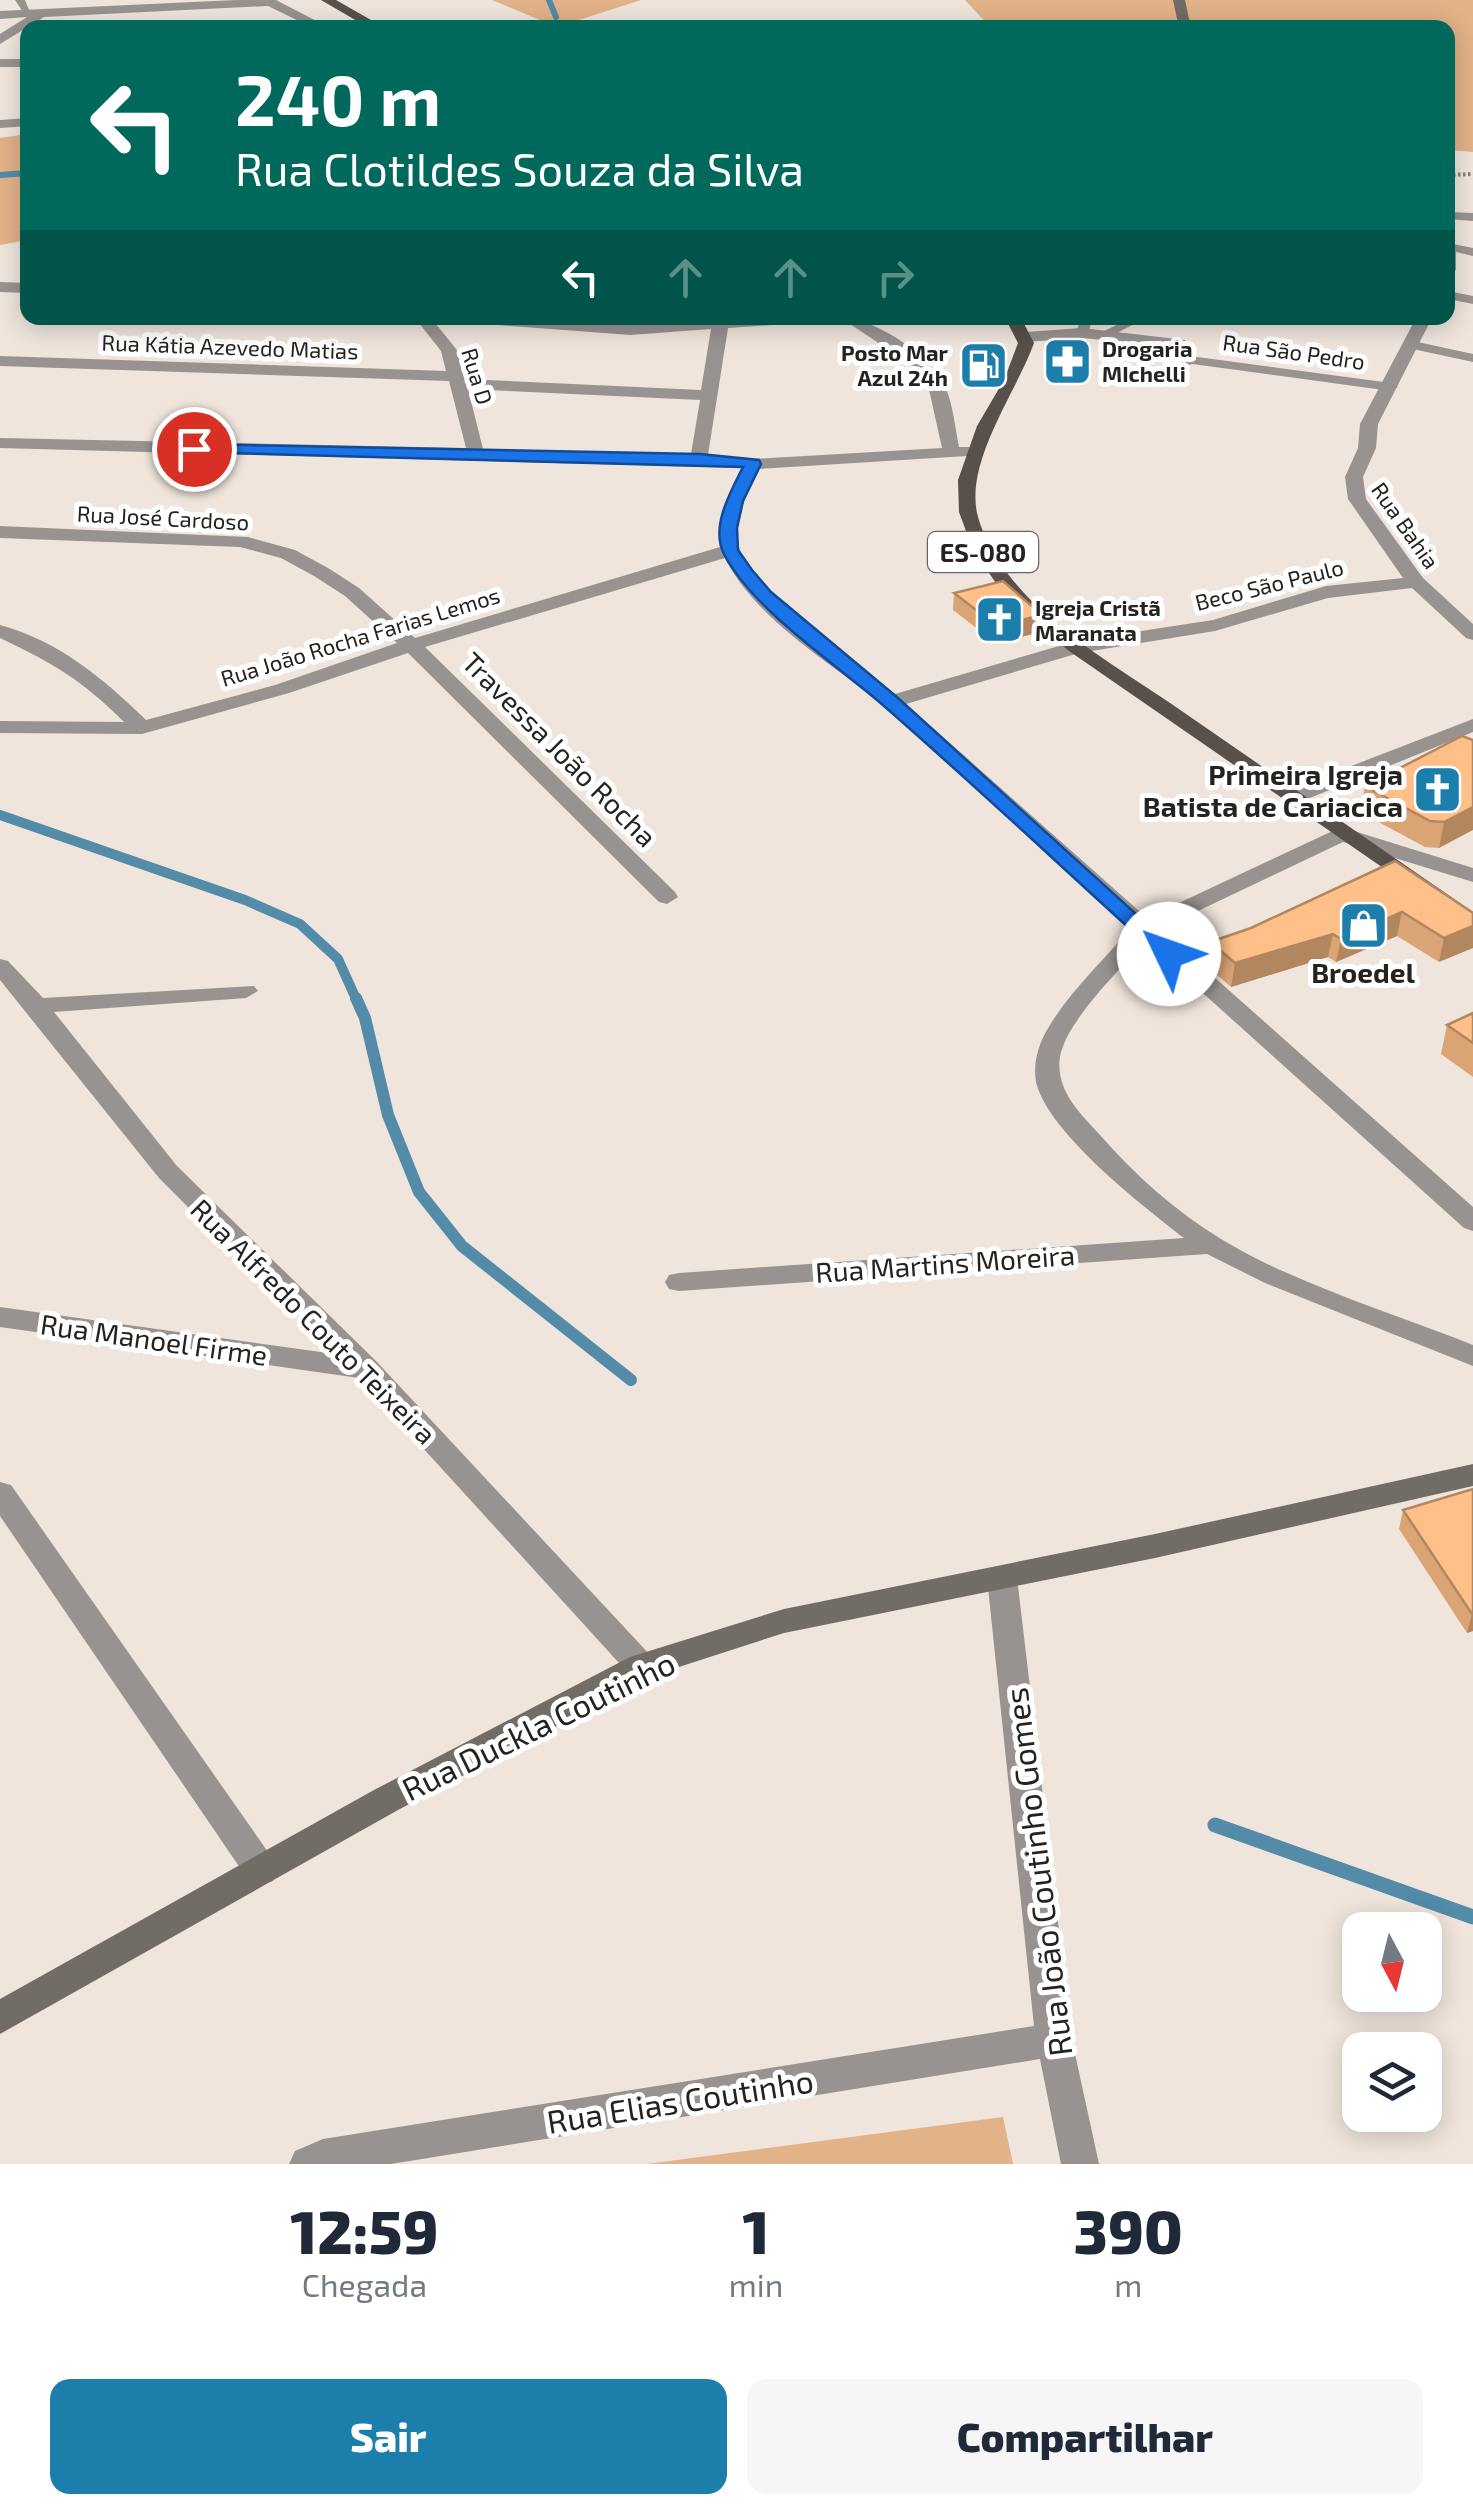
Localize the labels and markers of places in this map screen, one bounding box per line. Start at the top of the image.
pharmacy icon: Drogaria MIchelli [1041,335,1093,387]
place label: Drogaria MIchelli [1102,335,1192,386]
place label: Posto Mar Azul 24h [841,339,949,390]
fuel station icon: Posto Mar Azul 24h [957,339,1009,391]
pin [152,407,237,492]
church icon: Igreja Cristã Maranata [974,594,1026,646]
place label: Igreja Cristã Maranata [1035,594,1161,645]
place label: Primeira Igreja Batista de Cariacica [1143,757,1403,823]
church icon: Primeira Igreja Batista de Cariacica [1412,764,1464,816]
shop icon: Broedel [1337,899,1389,951]
place label: Broedel [1311,955,1416,989]

